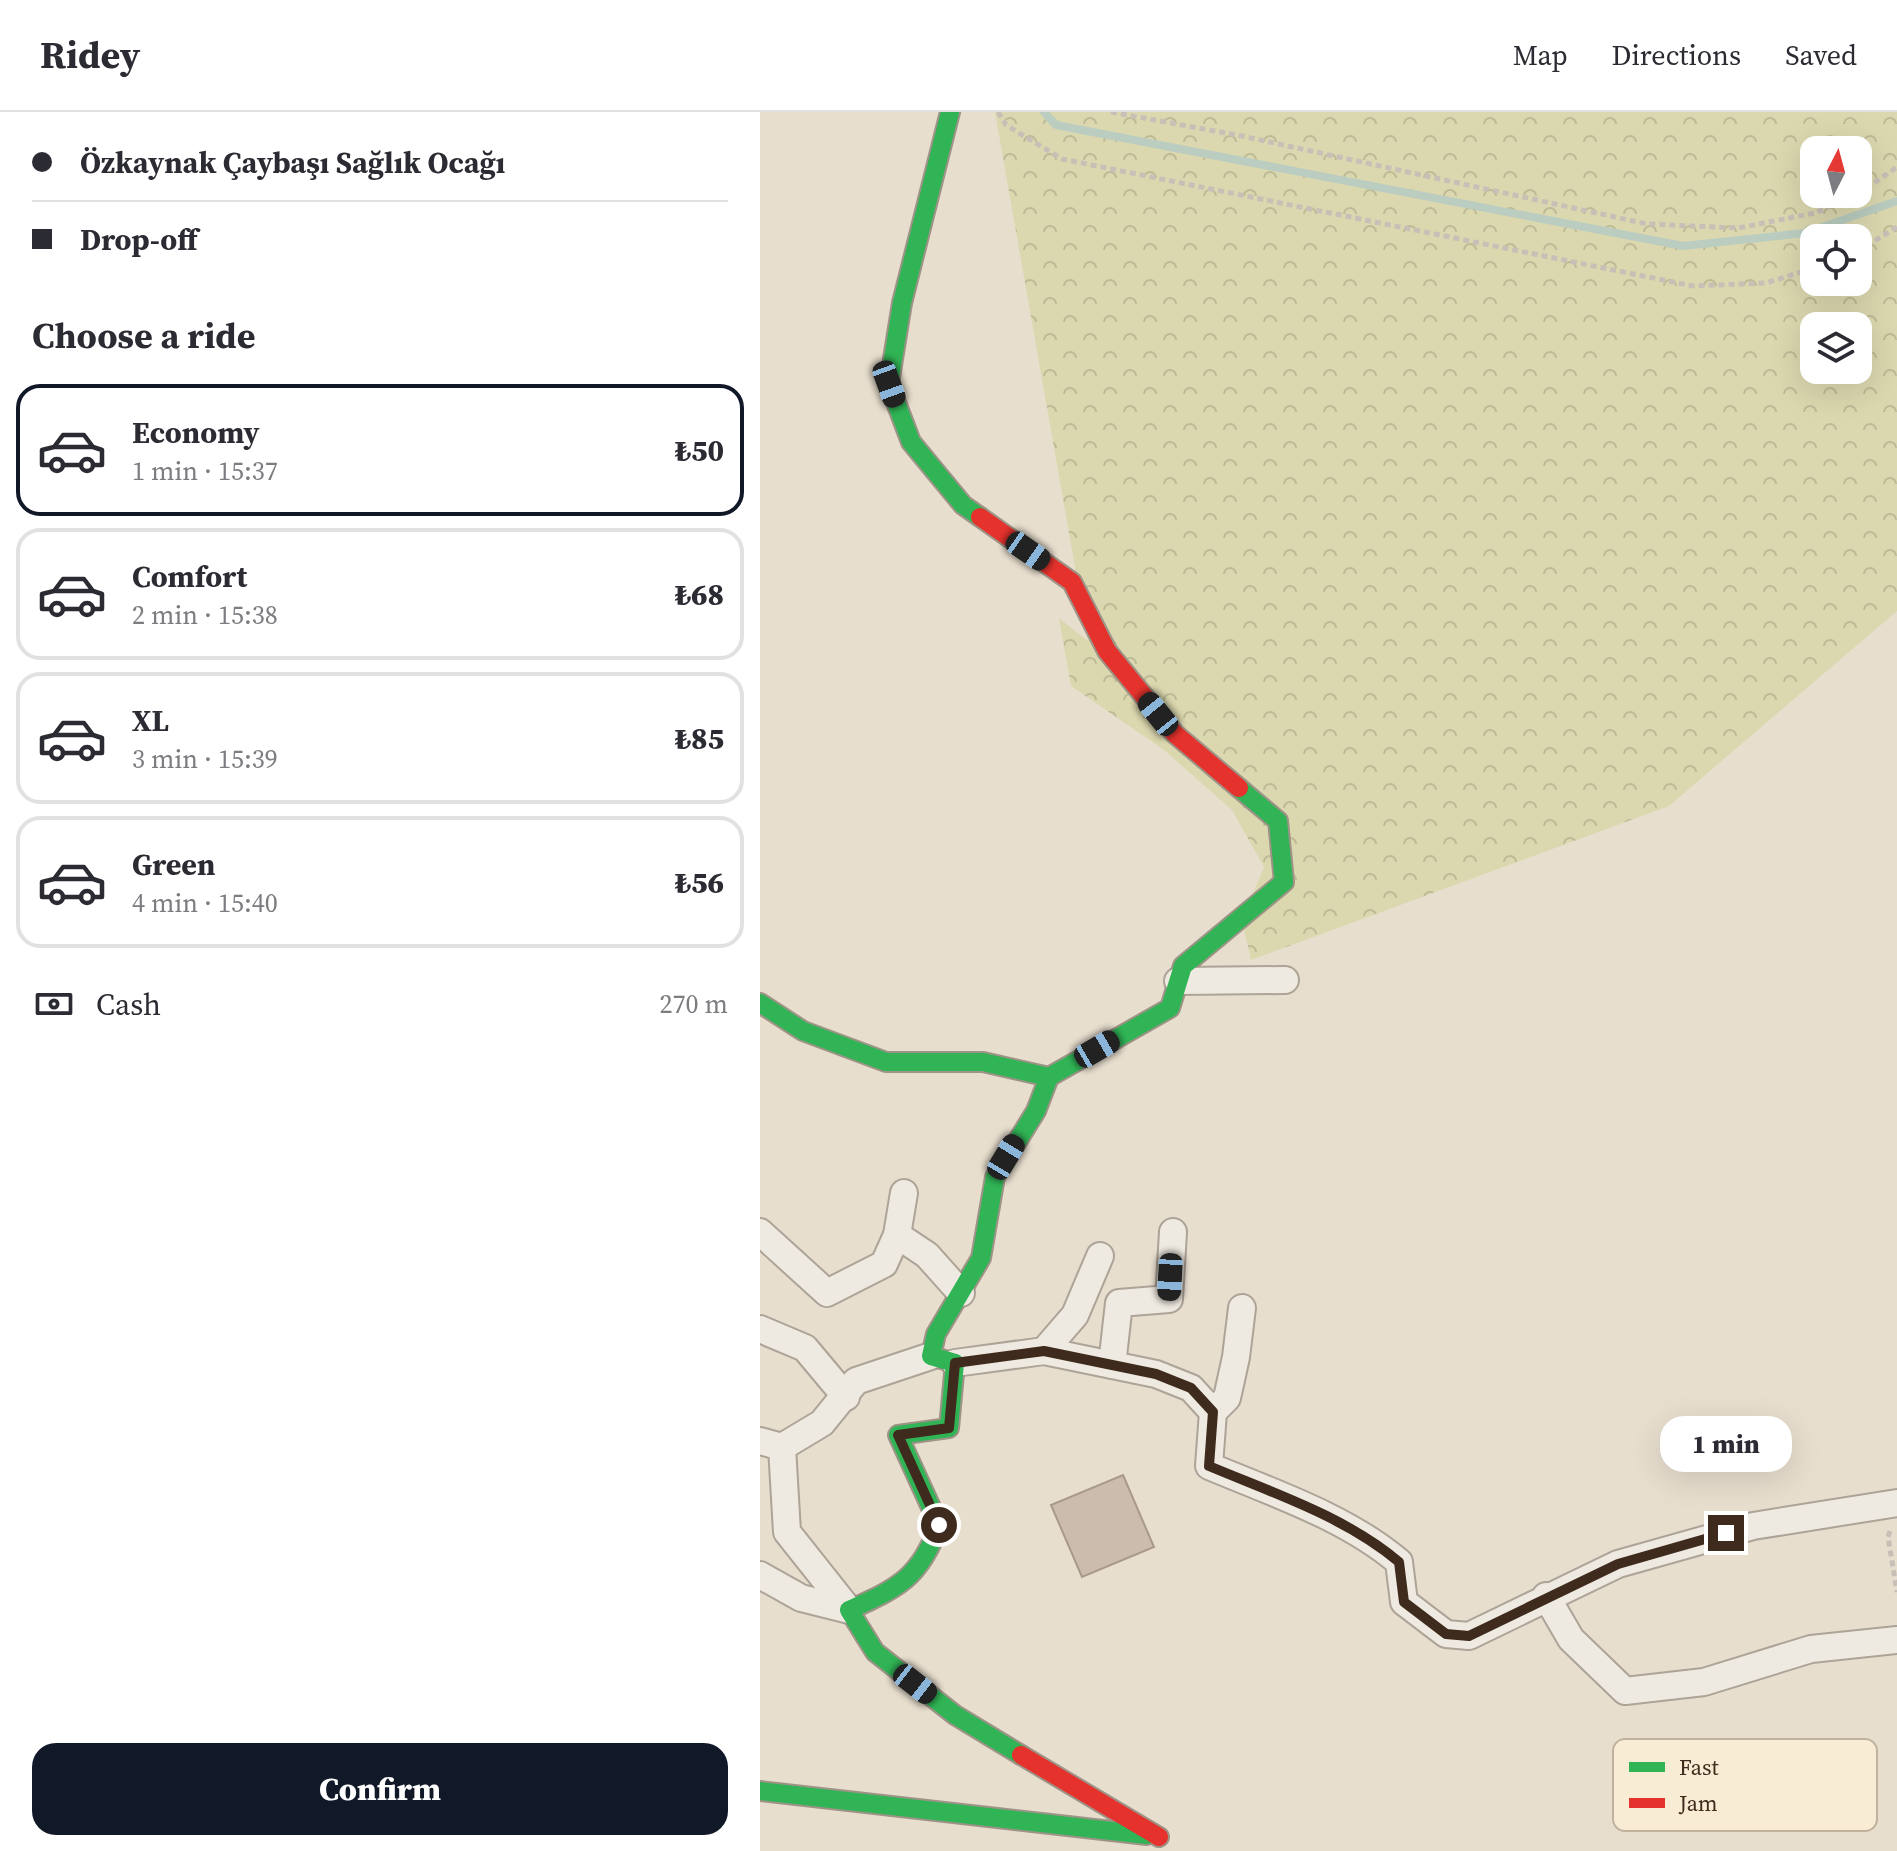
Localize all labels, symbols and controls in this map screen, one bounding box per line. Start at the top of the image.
text: Ridey [40,29,140,81]
text: Map [1513,36,1568,74]
text: Directions [1612,36,1741,74]
text: Saved [1785,36,1857,74]
north arrow [1800,136,1872,208]
map controls [1800,136,1872,384]
text: Özkaynak Çaybaşı Sağlık Ocağı [80,142,505,183]
text: Drop-off [80,219,198,260]
button: locate [1800,224,1872,296]
text: Choose a ride [32,311,255,360]
button: layers [1800,312,1872,384]
car [870,357,908,411]
text: Economy [132,412,260,453]
icon: car [36,414,108,486]
text: ₺50 [674,430,724,471]
text: 1 min · 15:37 [132,453,278,489]
car [1001,527,1055,575]
text: Comfort [132,556,247,597]
icon: car [36,558,108,630]
text: ₺68 [674,574,724,615]
text: 2 min · 15:38 [132,597,278,633]
car [1134,688,1182,740]
text: XL [132,700,169,741]
icon: car [36,702,108,774]
text: ₺85 [674,718,724,759]
text: 3 min · 15:39 [132,741,278,777]
text: Green [132,844,215,885]
icon: car [36,846,108,918]
text: ₺56 [674,862,724,903]
text: 4 min · 15:40 [132,885,278,921]
icon: cash [32,982,76,1026]
text: Cash [96,984,161,1025]
text: 270 m [660,986,728,1022]
car [1070,1027,1124,1071]
car [983,1130,1029,1184]
car [1157,1252,1183,1302]
callout: 1 min [1660,1417,1792,1473]
text: 1 min [1692,1426,1760,1462]
route start [921,1507,957,1543]
route end [1708,1515,1744,1551]
car [889,1660,941,1708]
legend [1613,1739,1877,1831]
button: Confirm [32,1743,728,1835]
text: Fast [1679,1752,1720,1782]
text: Jam [1678,1788,1718,1818]

